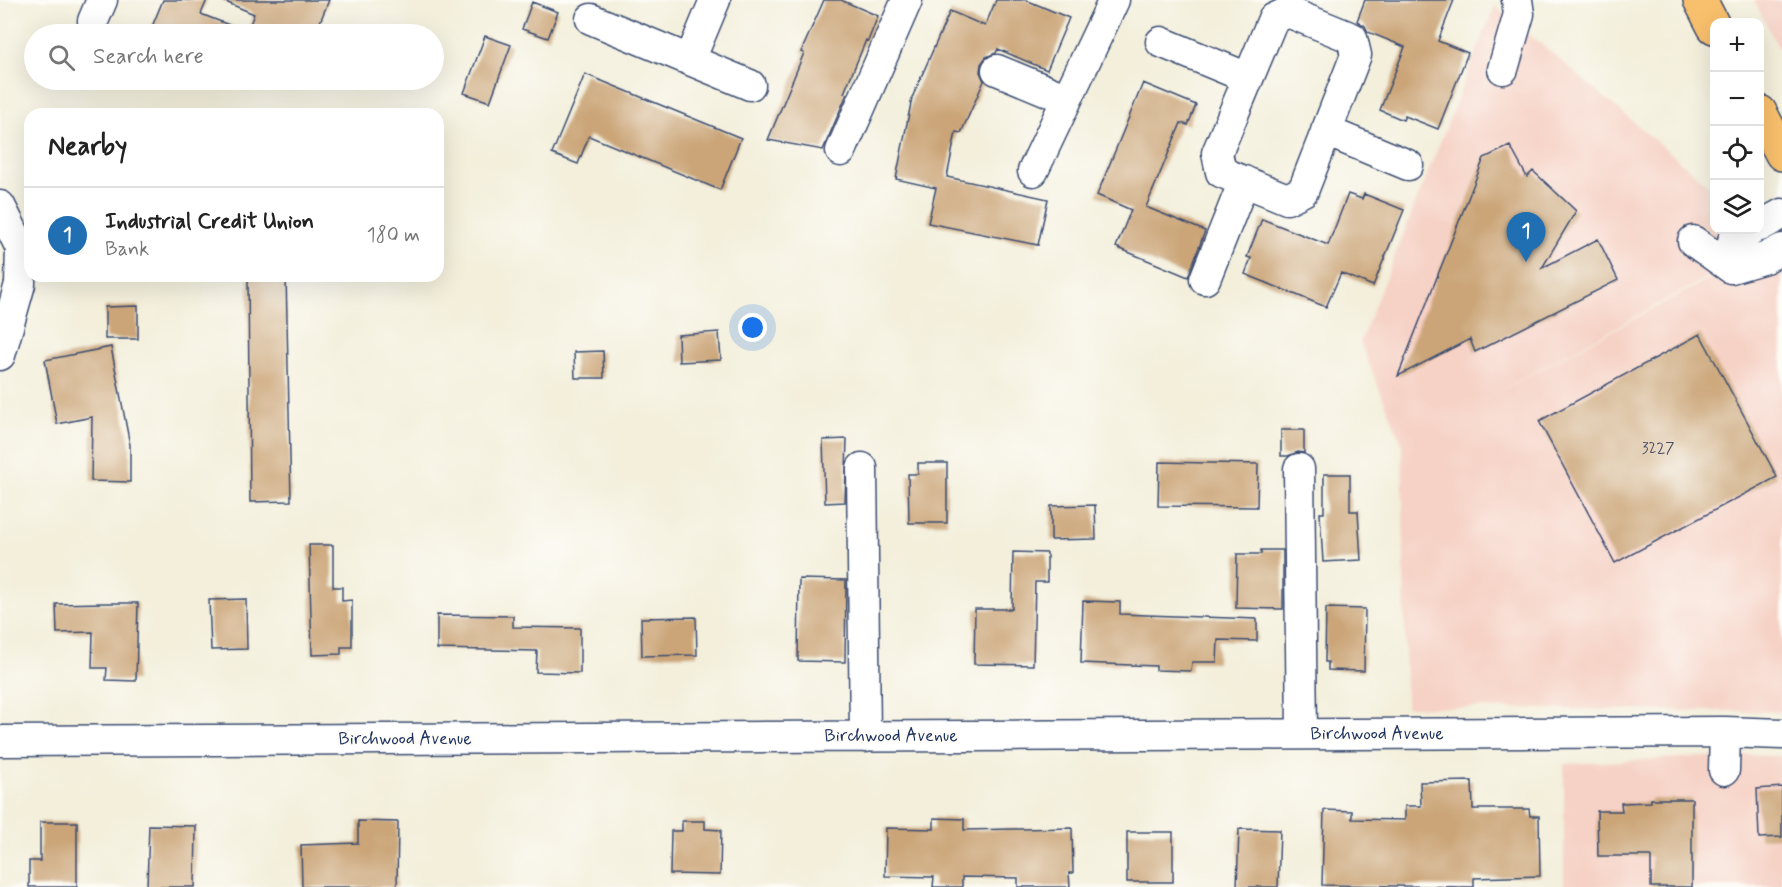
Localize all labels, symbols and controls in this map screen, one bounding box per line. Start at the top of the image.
map controls [1710,18,1764,234]
button: + [1710,18,1764,72]
search box [24,24,444,90]
icon: search [45,41,78,74]
text: Search here [93,43,204,71]
button: − [1710,72,1764,126]
button: locate [1710,126,1764,180]
text: Nearby [48,130,127,164]
button: layers [1710,180,1764,234]
text: Industrial Credit Union [105,208,314,236]
pin: 1 [1506,212,1546,262]
text: 1 [63,222,72,249]
text: 180 m [367,222,420,249]
text: Bank [105,236,149,263]
your location [738,313,767,342]
house number: 3227 [1642,439,1674,459]
street label: Birchwood Avenue [1310,722,1444,746]
street label: Birchwood Avenue [824,724,958,748]
street label: Birchwood Avenue [338,727,472,751]

